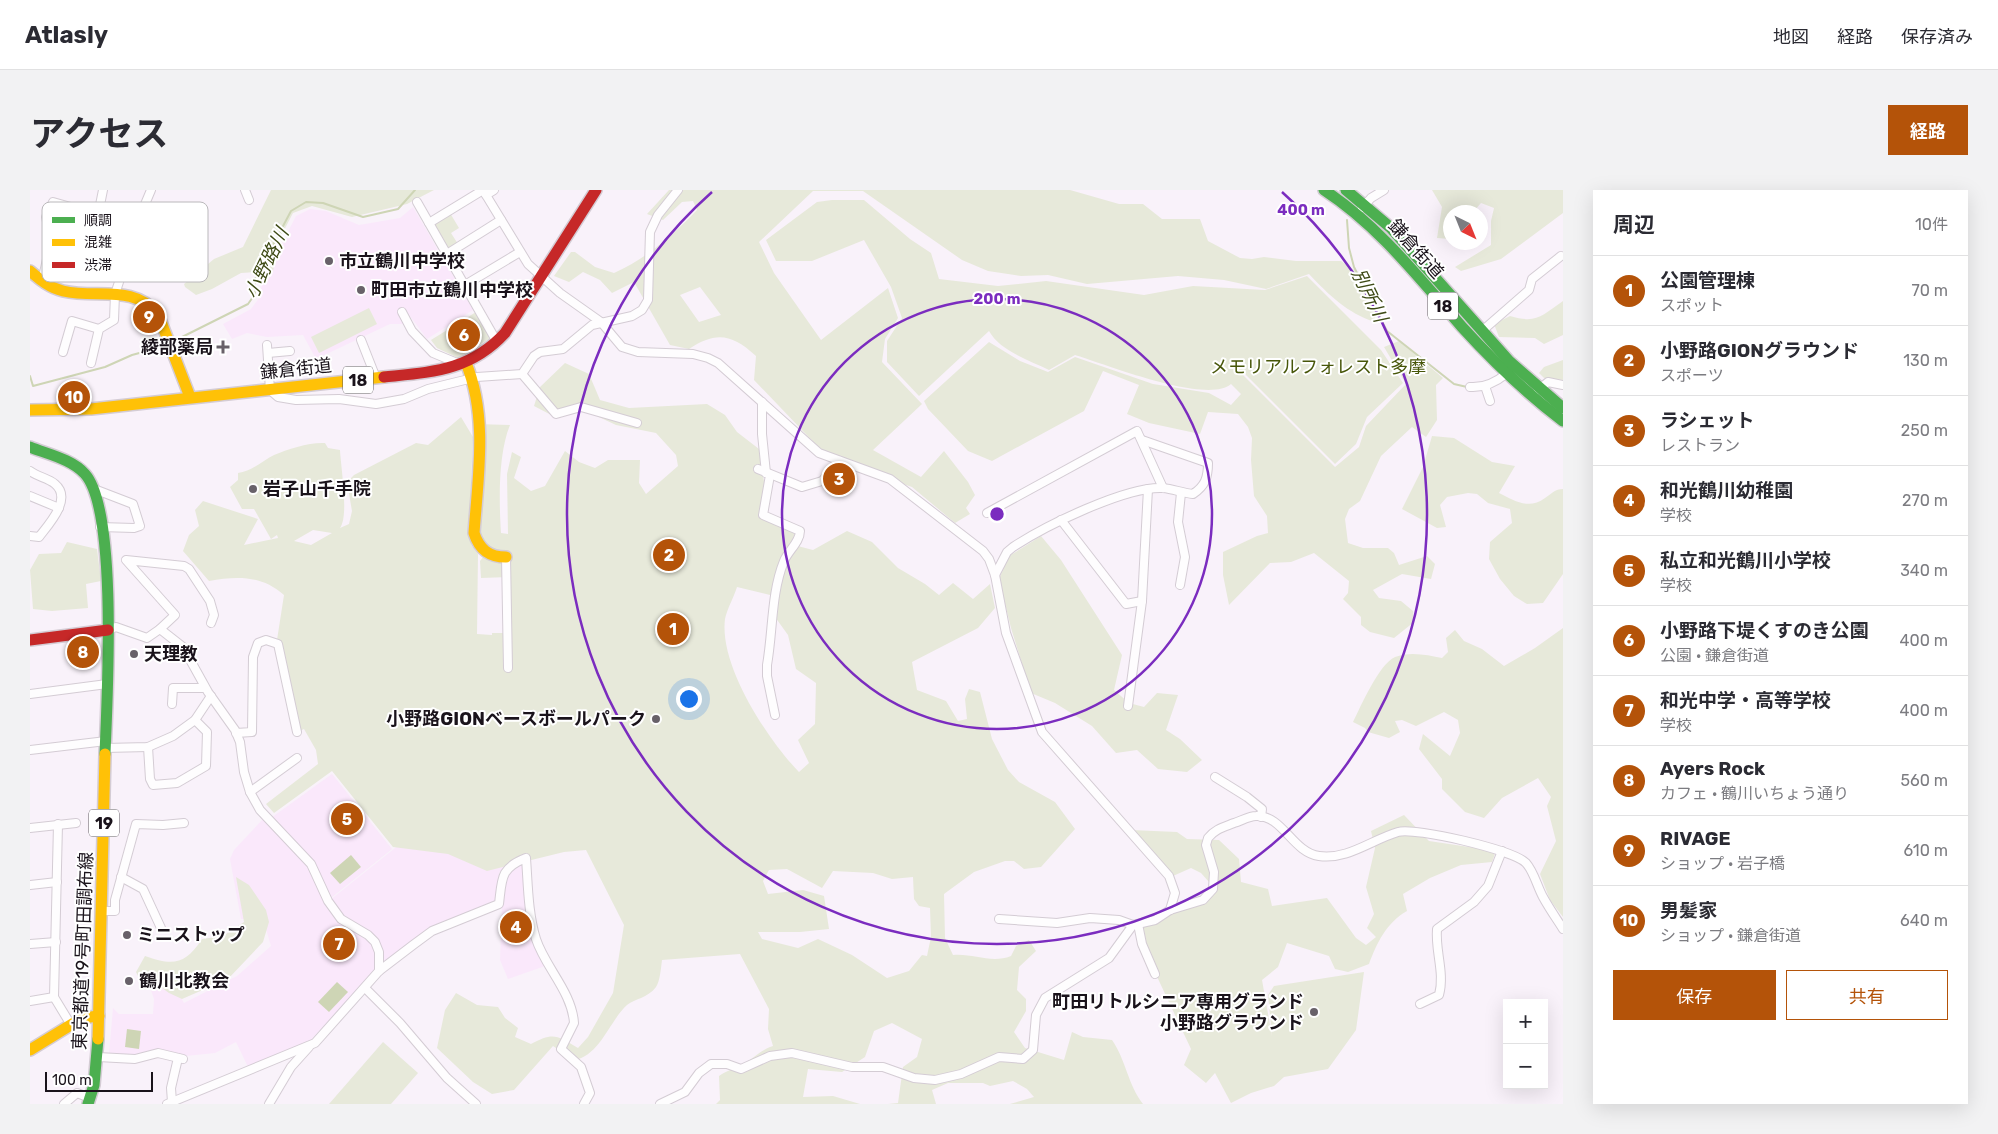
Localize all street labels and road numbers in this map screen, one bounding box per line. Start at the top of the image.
street label: 鎌倉街道 [1384,215,1448,283]
road number: 18 [1428,292,1458,320]
street label: 鎌倉街道 [259,354,333,384]
road number: 18 [343,366,373,394]
road number: 19 [89,810,119,836]
street label: 東京都道19号町田調布線 [69,851,97,1051]

